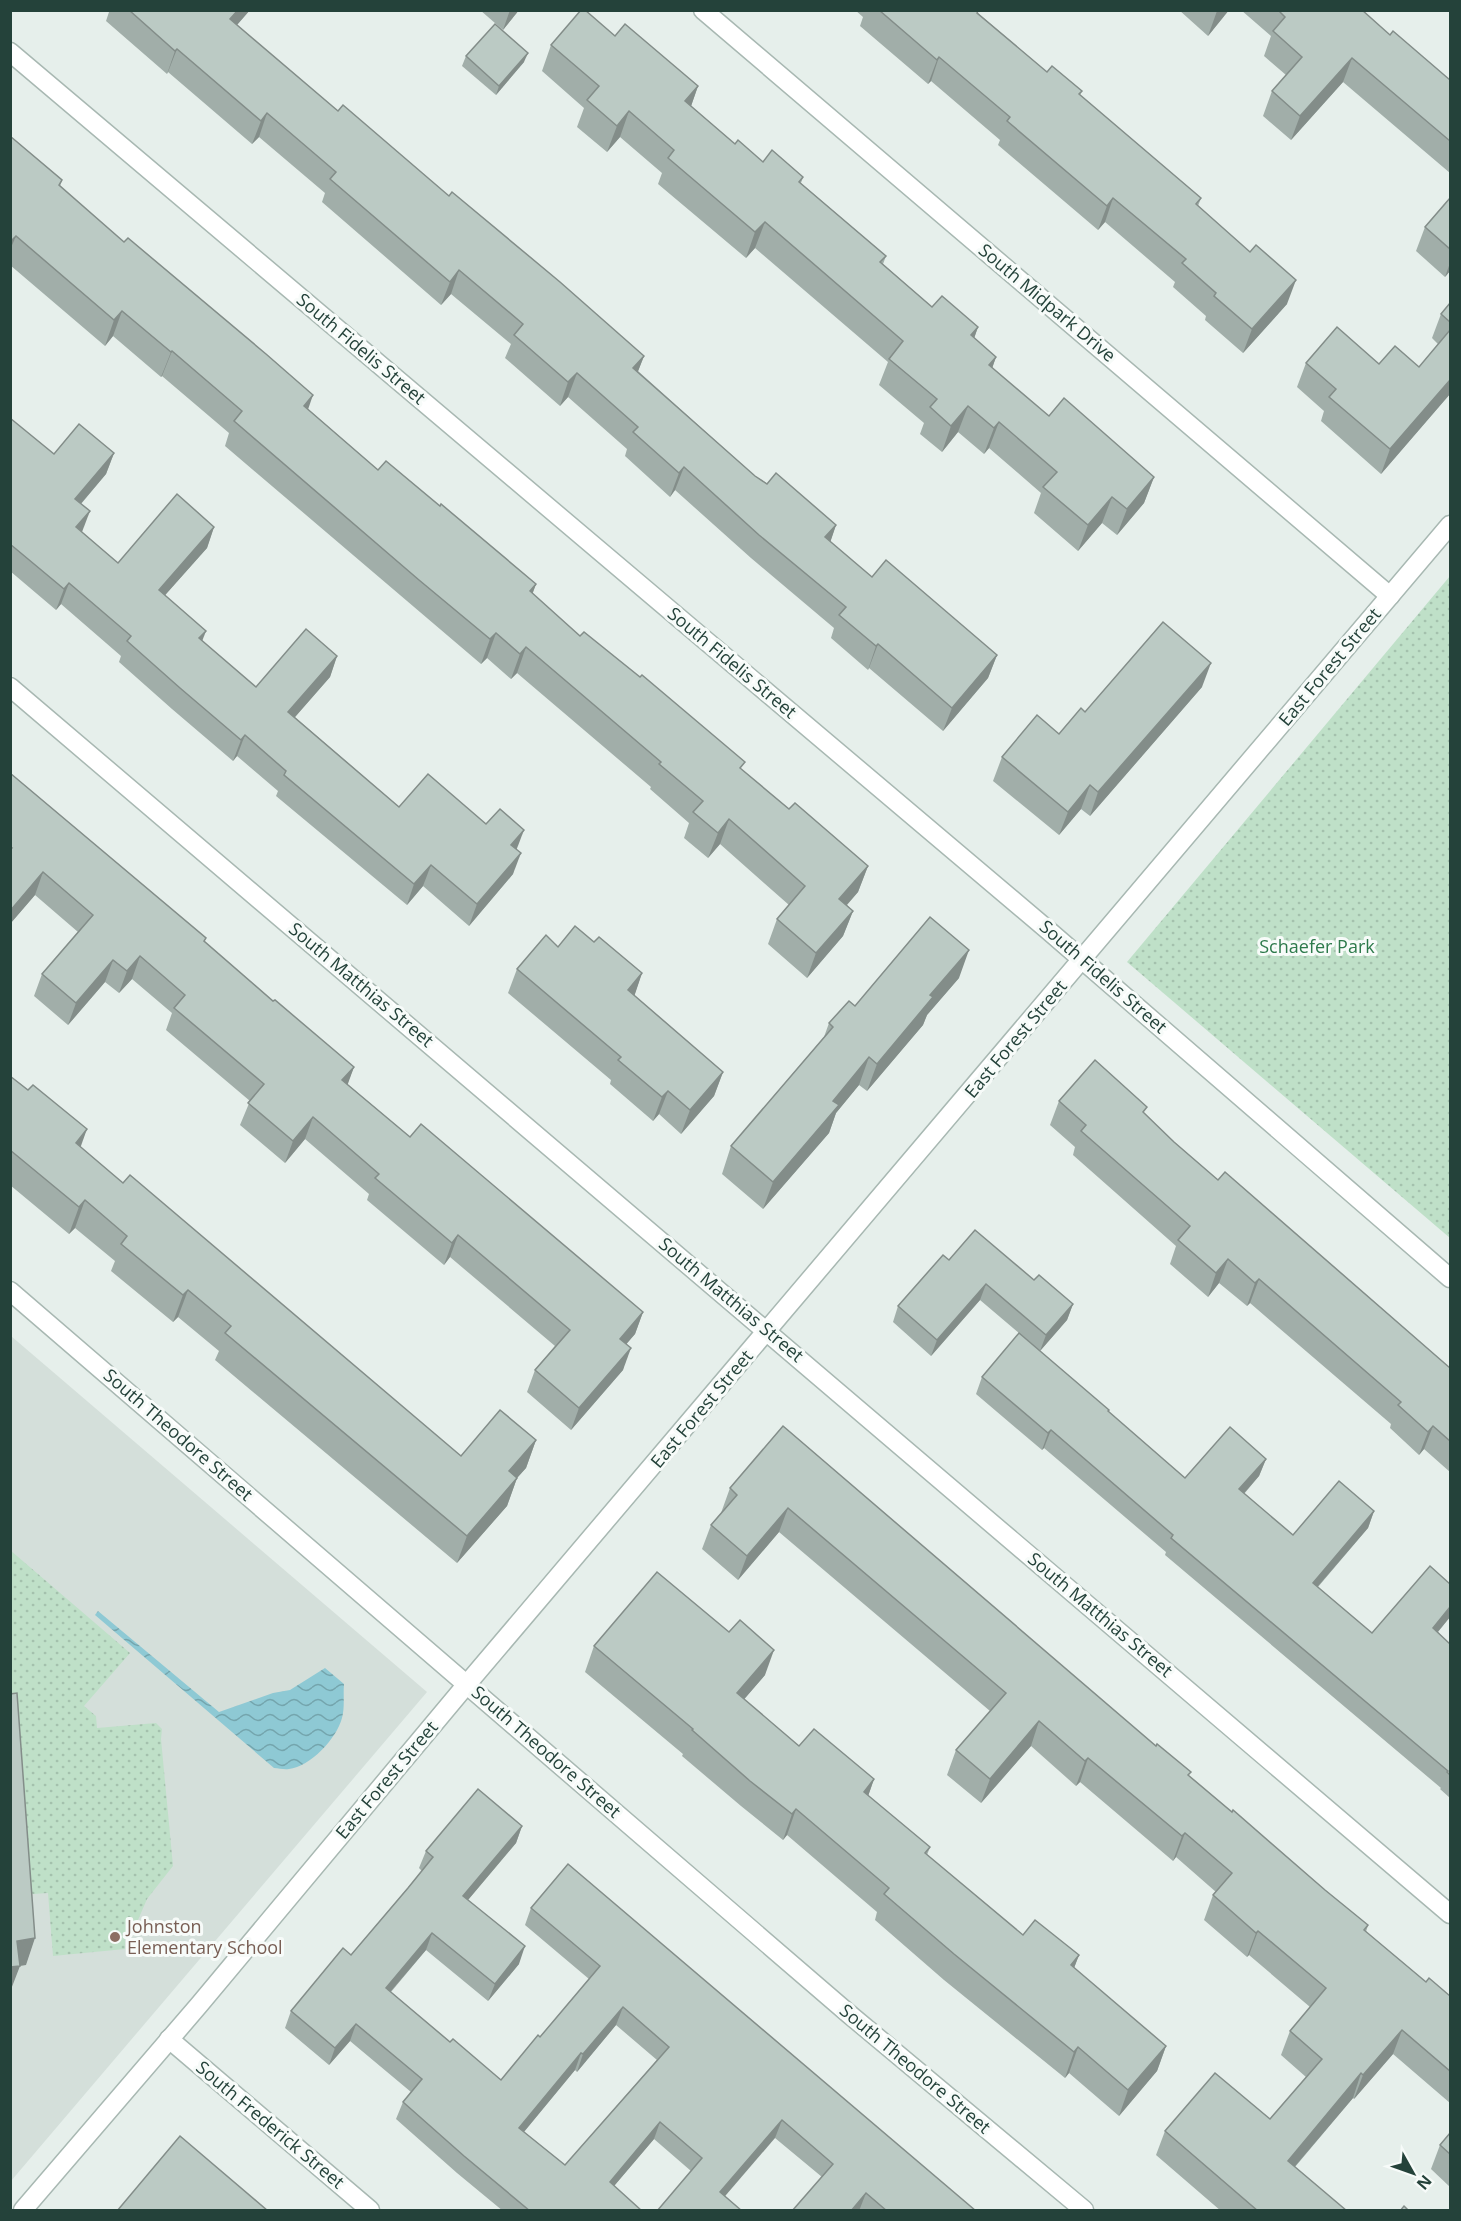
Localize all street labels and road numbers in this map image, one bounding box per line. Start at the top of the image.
street label: South Midpark Drive [974,238,1121,367]
street label: South Fidelis Street [292,287,431,409]
street label: South Fidelis Street [663,601,802,723]
street label: East Forest Street [1273,602,1386,730]
street label: South Fidelis Street [1035,914,1172,1038]
street label: South Matthias Street [284,917,439,1052]
street label: East Forest Street [959,974,1072,1102]
street label: South Matthias Street [654,1232,809,1367]
street label: East Forest Street [645,1344,758,1472]
street label: South Theodore Street [99,1363,258,1506]
street label: South Matthias Street [1023,1547,1178,1682]
street label: South Theodore Street [467,1680,626,1823]
street label: East Forest Street [330,1715,443,1843]
street label: South Theodore Street [835,1998,996,2138]
street label: South Frederick Street [191,2055,350,2193]

